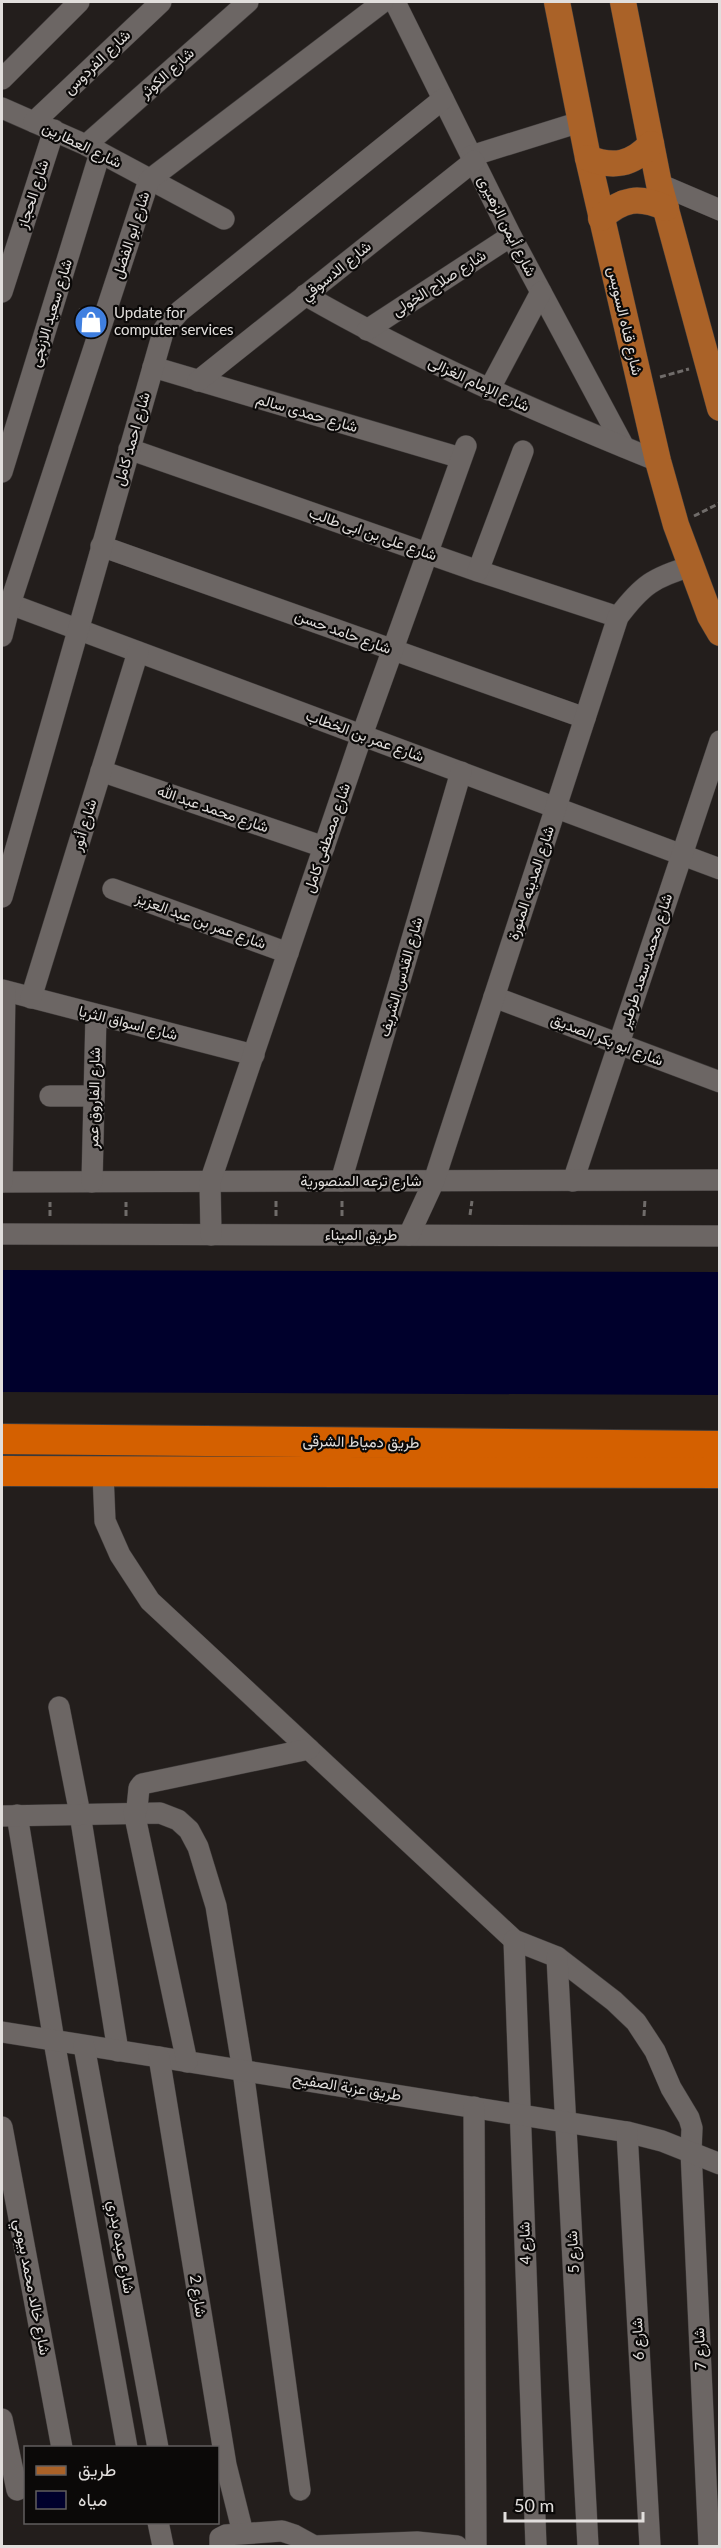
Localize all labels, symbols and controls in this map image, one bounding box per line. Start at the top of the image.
street label: شارع الفردوس [59,25,135,100]
street label: شارع الكوثر [135,43,199,104]
street label: شارع العطارين [39,117,125,174]
street label: شارع الحجاز [12,157,55,232]
street label: شارع أيمن الزهيرى [472,172,541,280]
street label: شارع ابو الفضل [107,189,156,282]
street label: شارع الدسوقي [297,236,377,308]
street label: شارع صلاح الخولى [388,245,491,322]
street label: شارع سعيد الازنجى [25,256,78,370]
street label: شارع قناه السويس [602,265,647,378]
place label: Update for computer services [114,303,234,338]
shop icon: Update for computer services [73,304,109,340]
street label: شارع الإمام الغزالى [425,352,533,417]
street label: شارع حمدى سالم [254,389,360,438]
street label: شارع احمد كامل [109,390,156,488]
street label: شارع على بن ابى طالب [306,503,440,566]
street label: شارع حامد حسن [292,605,394,660]
street label: شارع عمر بن الخطاب [303,705,427,768]
street label: شارع مصطفى كامل [299,780,356,896]
street label: شارع محمد عبد الله [154,781,271,838]
street label: شارع أنور [66,796,102,855]
street label: شارع المدينه المنورة [503,823,560,943]
street label: شارع عمر بن عبد العزيز [132,888,269,955]
street label: شارع محمد سعد طرطير [614,891,678,1032]
street label: شارع القدس الشريف [374,915,429,1039]
street label: شارع اسواق الثريا [76,1001,180,1046]
street label: شارع ابو بكر الصديق [547,1009,666,1072]
street label: شارع الفاروق عمر [83,1047,106,1150]
street label: شارع ترعه المنصورية [300,1171,422,1192]
street label: طريق الميناء [325,1225,397,1245]
street label: طريق دمياط الشرقى [302,1431,420,1453]
street label: طريق عزبة الصفيح [291,2069,403,2106]
street label: شارع عبده بدري [100,2199,139,2296]
street label: شارع خالد محمد بيومي [6,2217,55,2357]
street label: شارع 4 [514,2221,537,2265]
street label: شارع 5 [562,2230,585,2274]
street label: شارع 2 [184,2273,211,2319]
street label: شارع 6 [627,2317,650,2361]
street label: شارع 7 [689,2327,712,2371]
legend [24,2446,219,2524]
text: طريق [78,2458,116,2481]
scale bar [505,2485,643,2523]
text: مياه [78,2488,107,2510]
text: 50 m [514,2494,554,2516]

